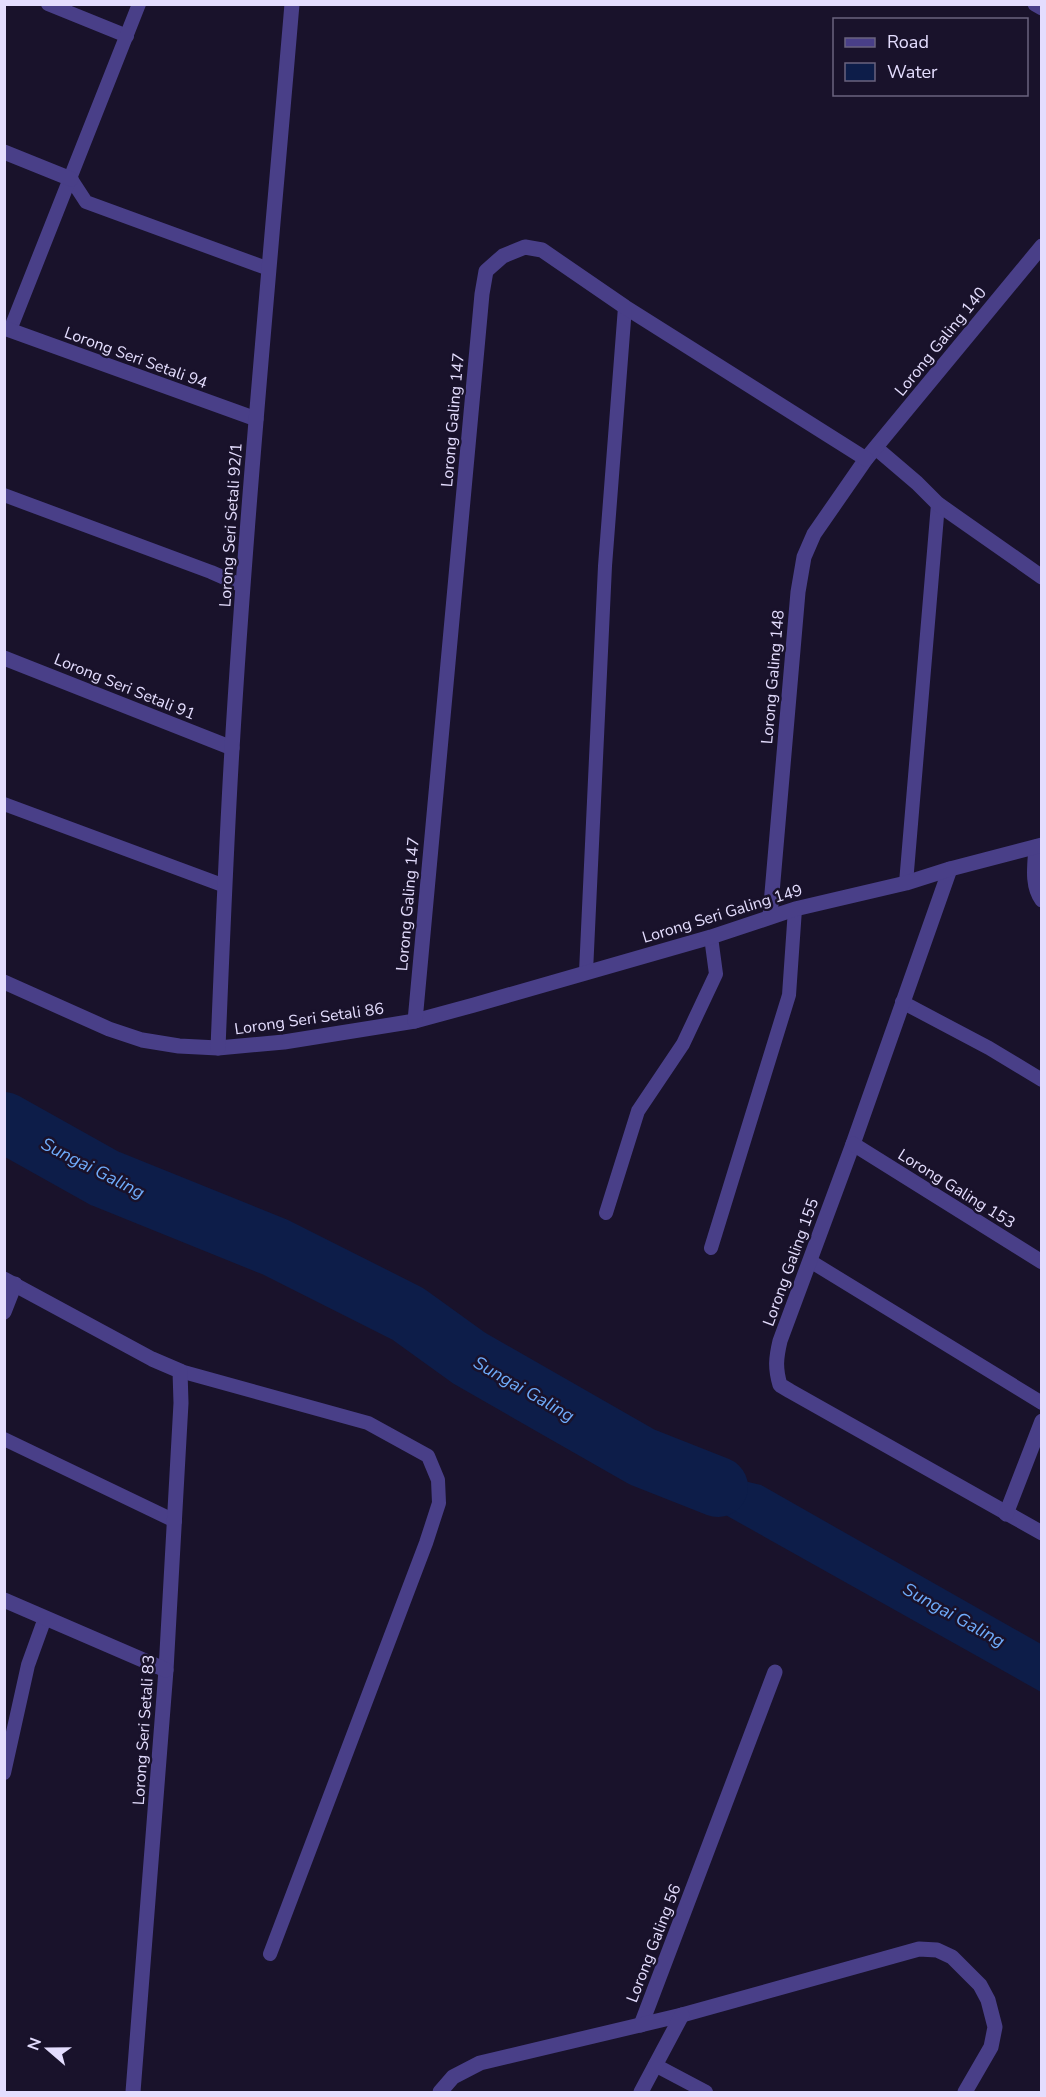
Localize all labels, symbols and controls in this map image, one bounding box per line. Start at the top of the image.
legend [833,18,1028,96]
text: Road [887,30,929,54]
text: Water [887,60,938,84]
street label: Lorong Galing 140 [890,282,992,401]
street label: Lorong Seri Setali 94 [61,322,211,394]
street label: Lorong Galing 147 [436,352,470,488]
street label: Lorong Seri Setali 92/1 [214,442,248,608]
street label: Lorong Galing 148 [756,609,790,745]
street label: Lorong Seri Setali 91 [51,649,199,725]
street label: Lorong Galing 147 [391,836,425,972]
street label: Lorong Seri Galing 149 [639,879,805,949]
street label: Lorong Seri Setali 86 [233,998,385,1040]
water label: Sungai Galing [37,1132,149,1204]
street label: Lorong Galing 153 [894,1144,1019,1234]
street label: Lorong Galing 155 [758,1195,824,1329]
water label: Sungai Galing [469,1350,579,1428]
water label: Sungai Galing [899,1577,1009,1653]
street label: Lorong Seri Setali 83 [128,1654,160,1806]
street label: Lorong Galing 56 [621,1881,687,2006]
north arrow [18,2019,78,2079]
text: N [22,2035,47,2054]

